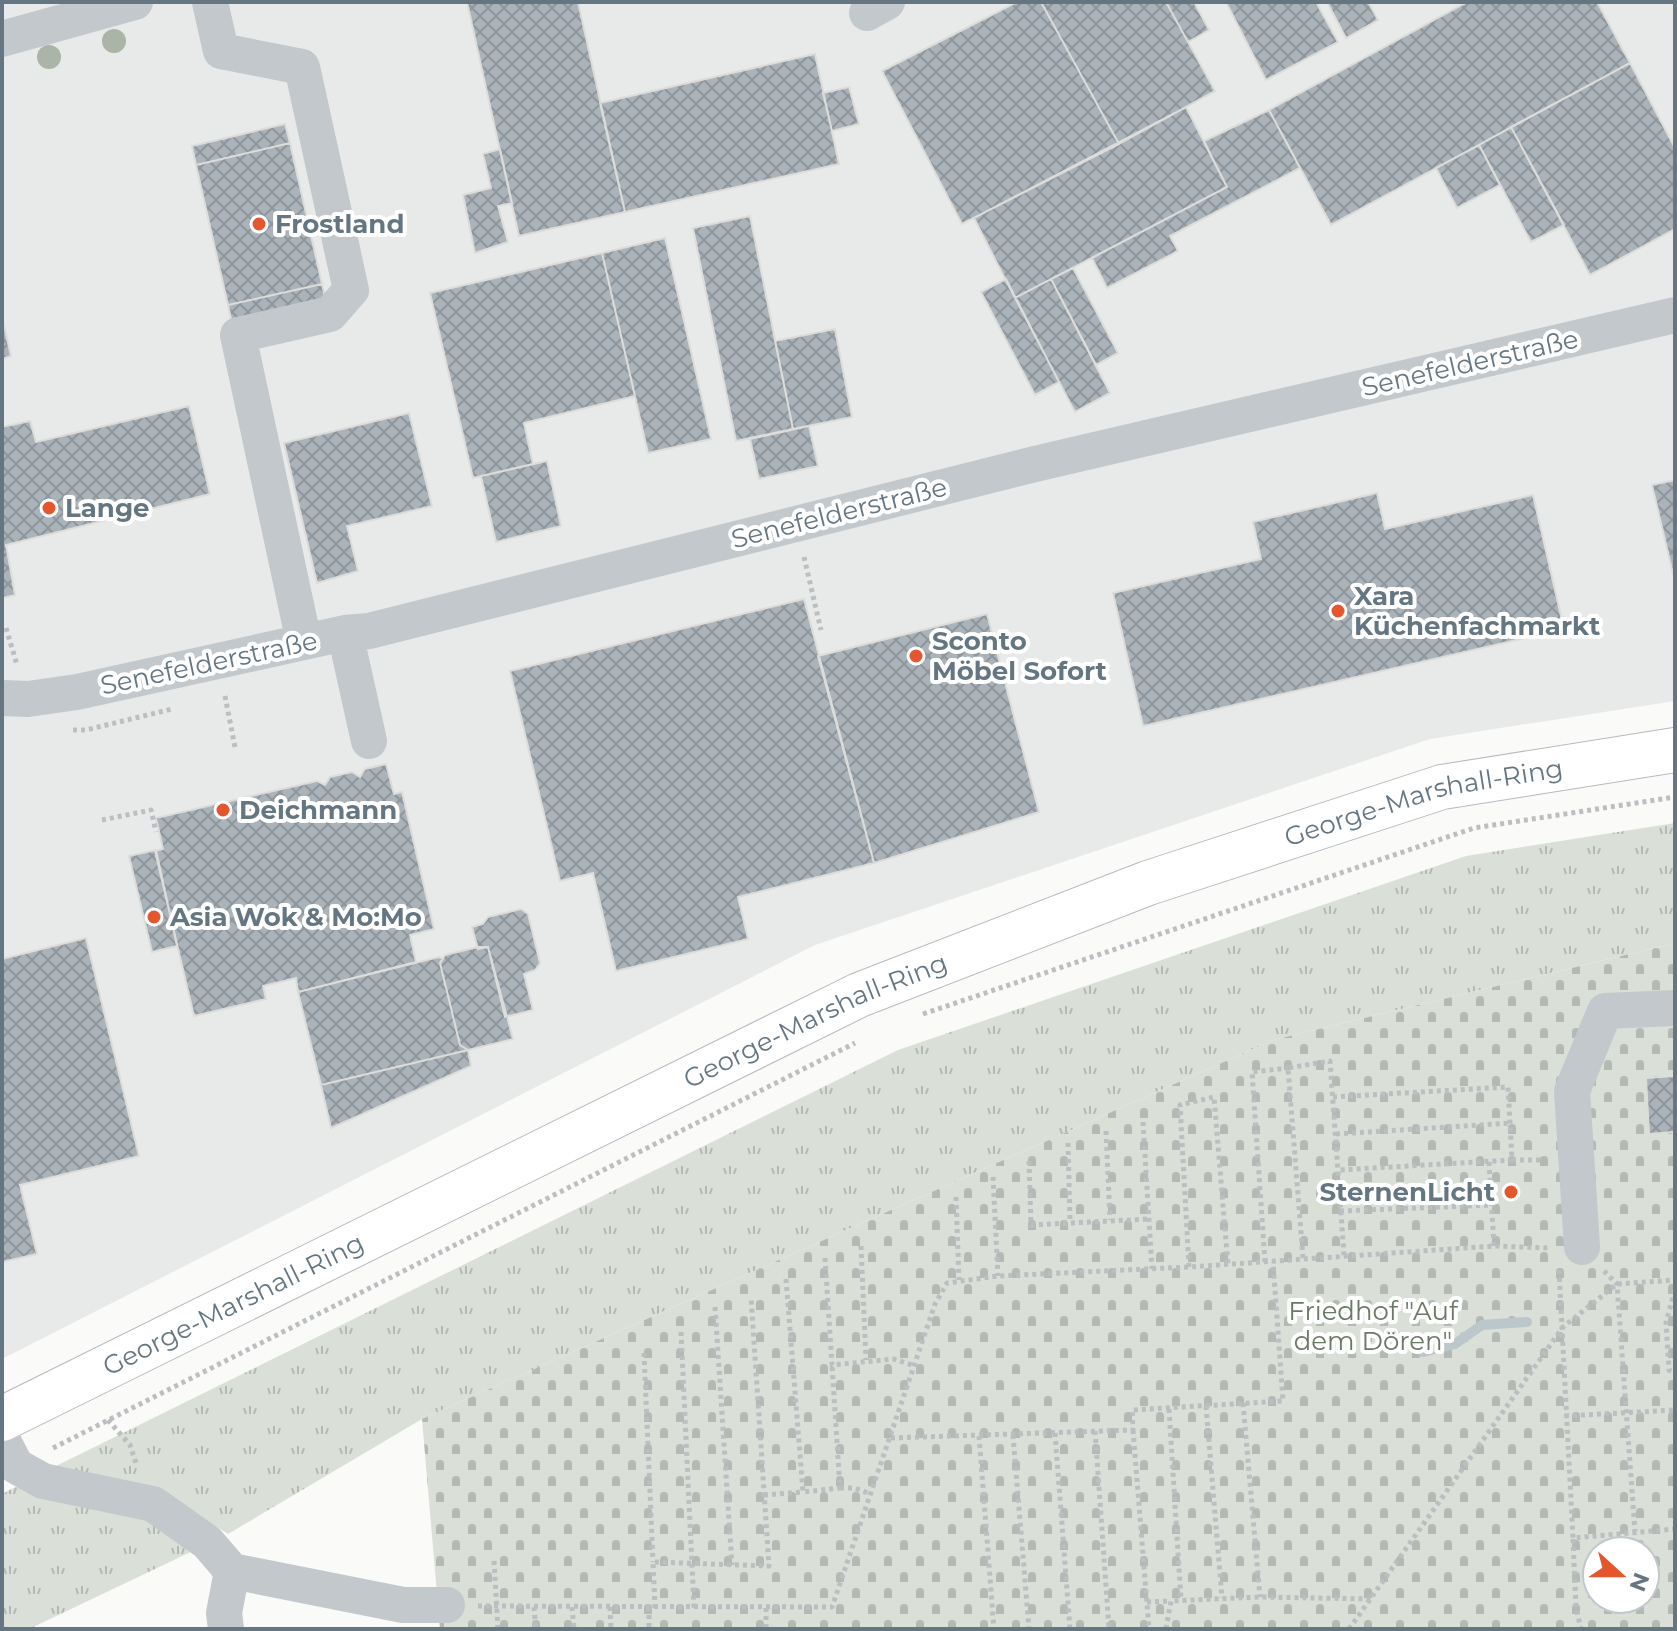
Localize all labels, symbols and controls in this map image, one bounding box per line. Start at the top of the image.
place label: Frostland [275,208,404,240]
marker: Frostland [250,215,268,233]
street label: Senefelderstraße [1359,323,1581,403]
street label: Senefelderstraße [728,471,950,555]
place label: Lange [65,492,150,524]
marker: Lange [40,499,58,517]
place label: Xara Küchenfachmarkt [1354,580,1600,642]
marker: Xara Küchenfachmarkt [1329,602,1347,620]
street label: Senefelderstraße [98,624,320,702]
place label: Sconto Möbel Sofort [932,625,1107,687]
marker: Sconto Möbel Sofort [907,647,925,665]
street label: George-Marshall-Ring [1280,752,1565,853]
place label: Deichmann [239,794,397,826]
marker: Deichmann [214,801,232,819]
place label: Asia Wok & Mo:Mo [169,901,422,933]
marker: Asia Wok & Mo:Mo [145,908,163,926]
street label: George-Marshall-Ring [678,946,952,1095]
place label: SternenLicht [1320,1176,1495,1208]
marker: SternenLicht [1502,1183,1520,1201]
street label: George-Marshall-Ring [97,1227,369,1383]
park label: Friedhof "Auf dem Dören" [1288,1295,1459,1357]
north arrow [1581,1535,1661,1615]
text: N [1623,1569,1655,1595]

